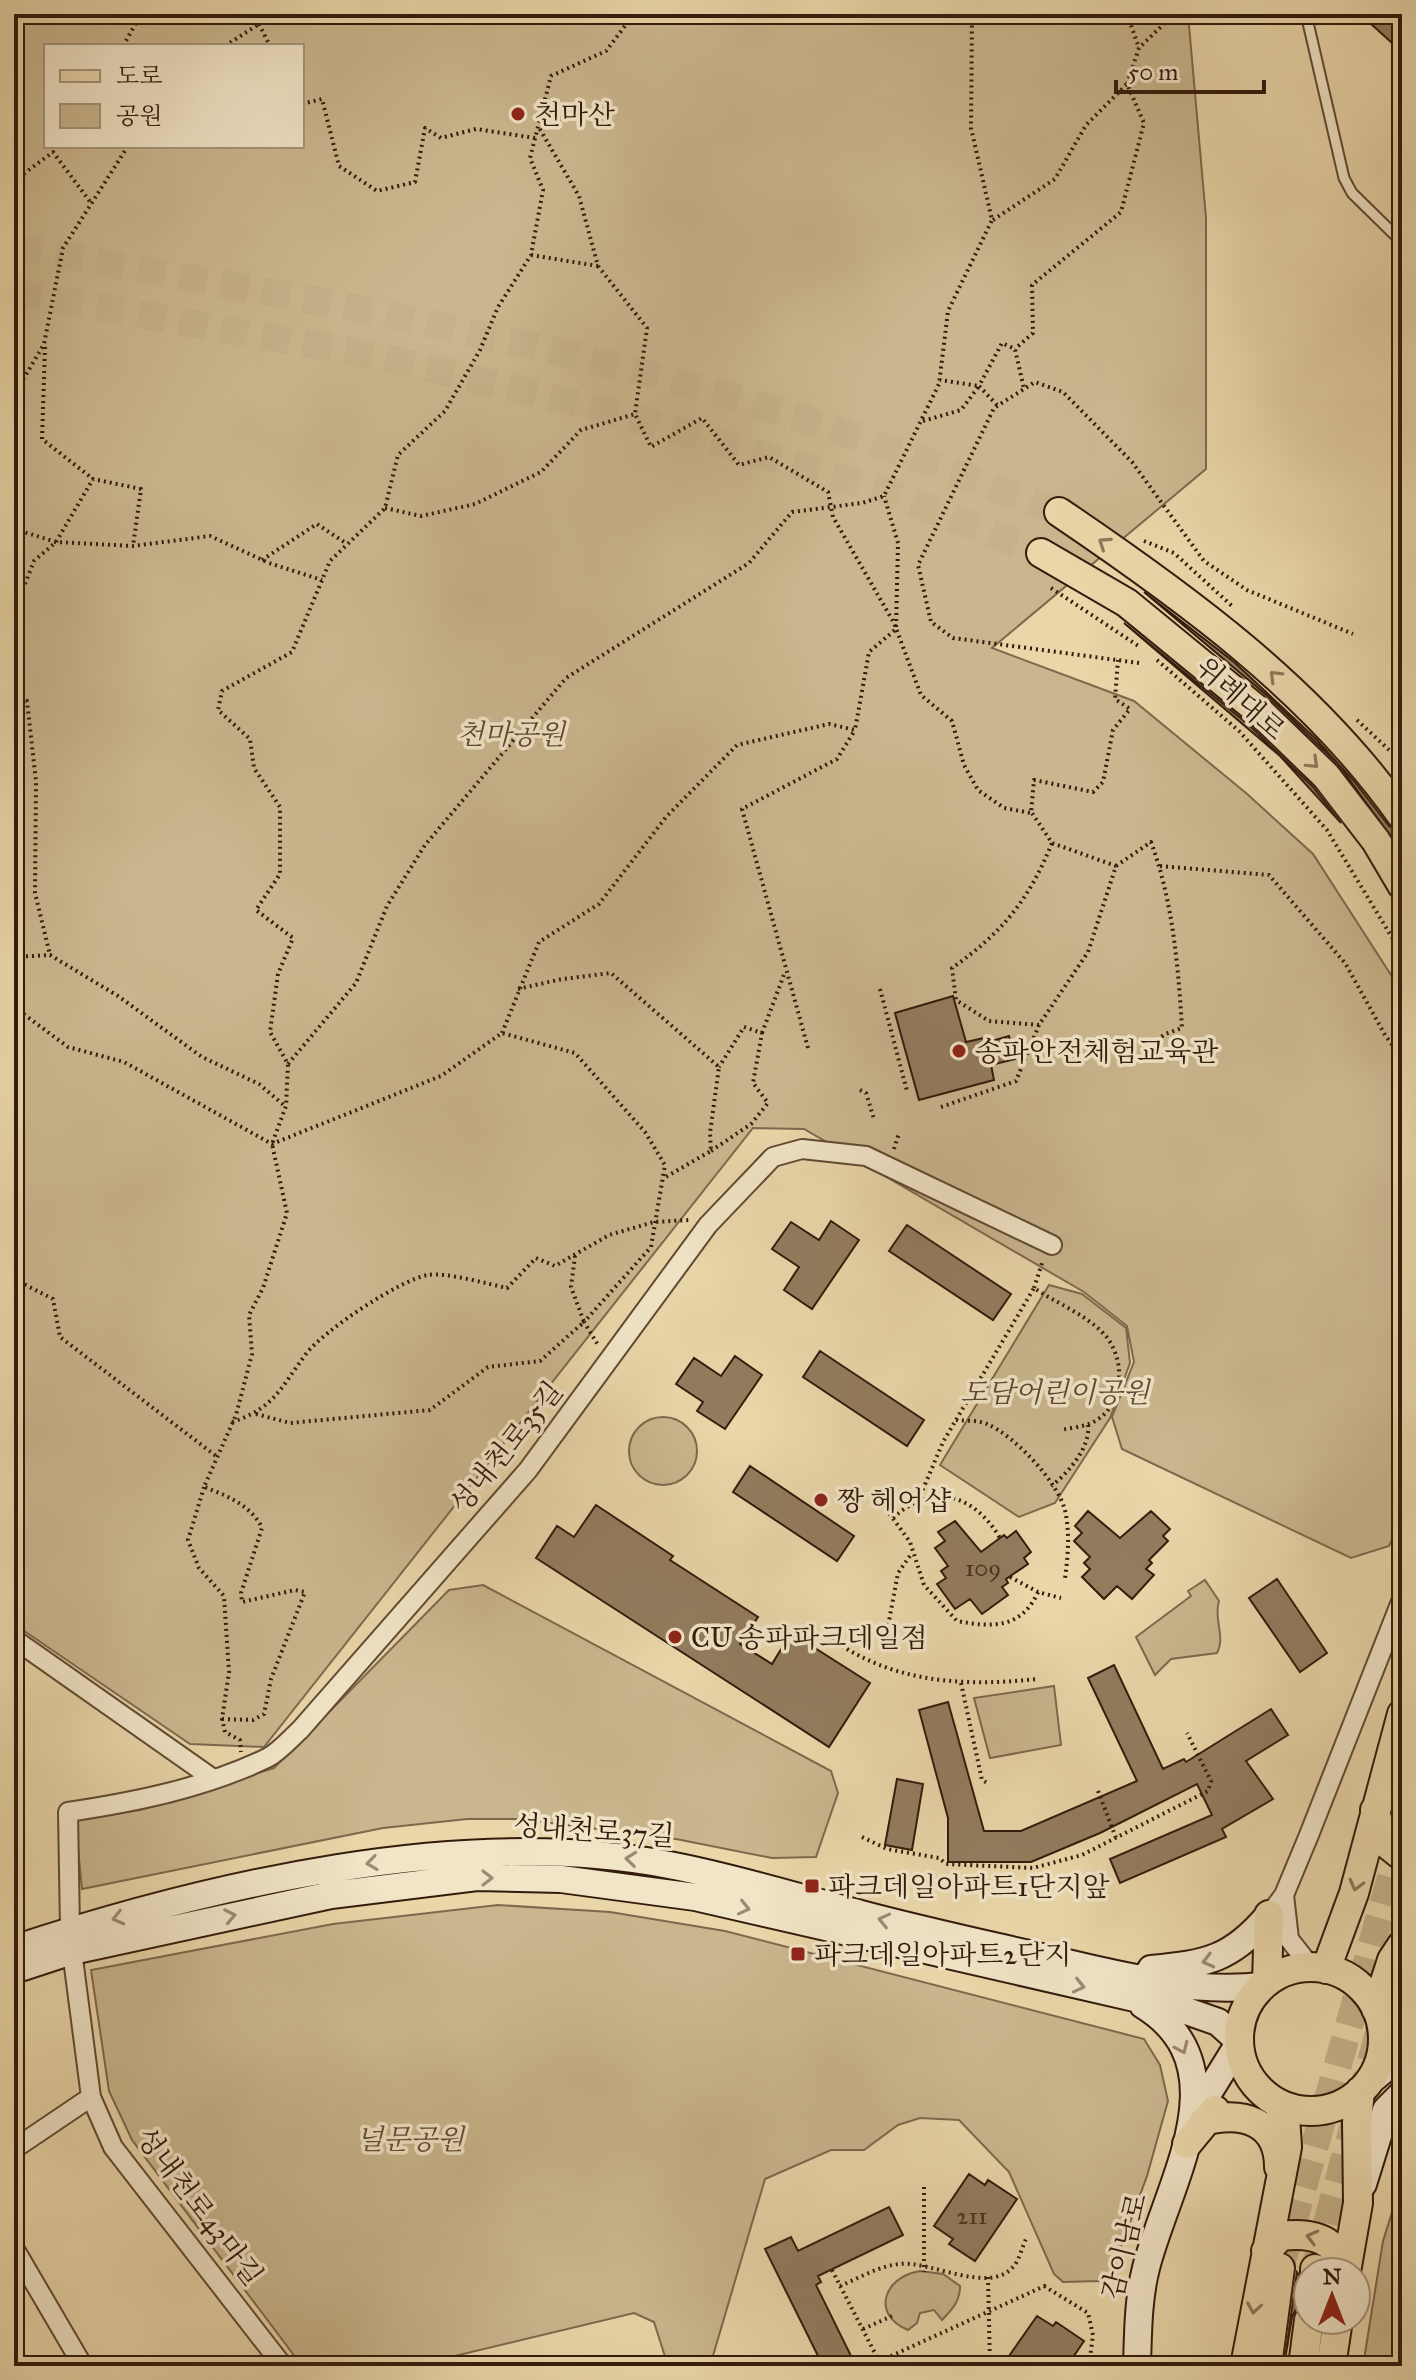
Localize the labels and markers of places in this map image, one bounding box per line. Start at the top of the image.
place label: 천마산 [534,97,615,132]
marker: 천마산 [509,105,527,123]
place label: 송파안전체험교육관 [975,1034,1218,1069]
marker: 송파안전체험교육관 [950,1042,968,1060]
place label: 짱 헤어샵 [837,1483,951,1518]
marker: 짱 헤어샵 [812,1491,830,1509]
place label: CU 송파파크데일점 [691,1620,928,1655]
marker: CU 송파파크데일점 [666,1628,684,1646]
place label: 파크데일아파트1단지앞 [828,1869,1110,1904]
marker: 파크데일아파트1단지앞 [803,1877,821,1895]
place label: 파크데일아파트2단지 [814,1937,1071,1972]
marker: 파크데일아파트2단지 [789,1945,807,1963]

